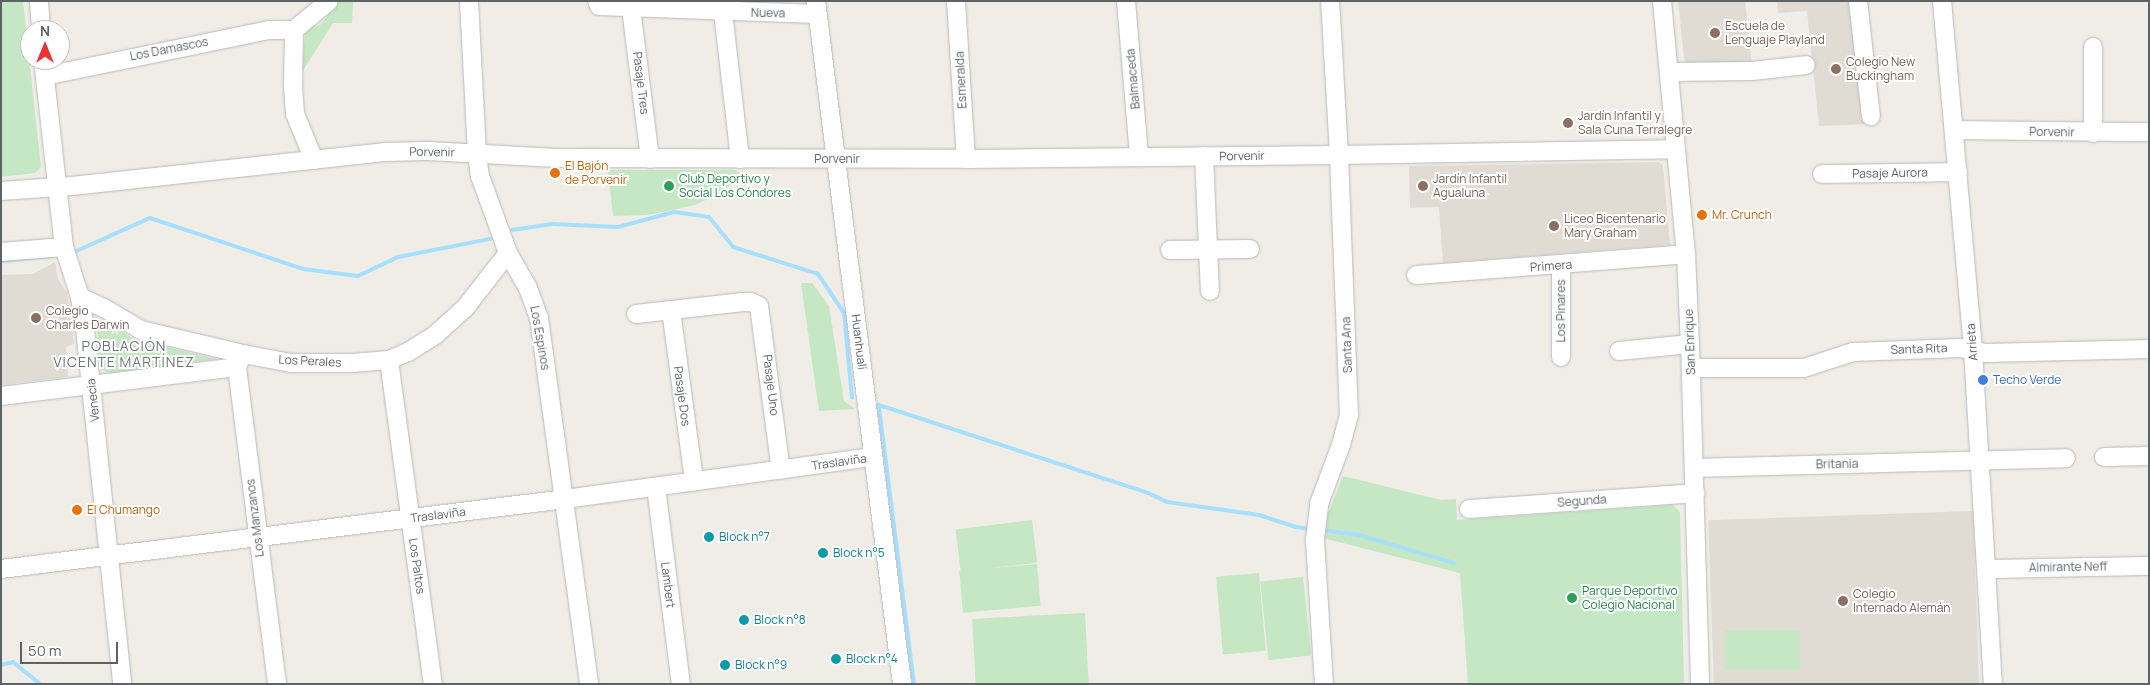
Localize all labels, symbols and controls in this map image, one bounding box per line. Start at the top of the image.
street label: Nueva [751,5,785,21]
place label: Escuela de Lenguaje Playland [1725,19,1825,47]
north arrow [20,20,70,70]
text: N [40,21,50,40]
marker: Escuela de Lenguaje Playland [1709,27,1721,39]
street label: Los Damascos [129,34,209,64]
street label: Balmaceda [1123,48,1143,110]
street label: Pasaje Tres [630,51,652,115]
street label: Esmeralda [952,51,970,109]
place label: Colegio New Buckingham [1846,55,1915,83]
marker: Colegio New Buckingham [1830,63,1842,75]
place label: Jardín Infantil y Sala Cuna Terralegre [1578,109,1692,137]
marker: Jardín Infantil y Sala Cuna Terralegre [1562,117,1574,129]
street label: Porvenir [2029,124,2075,140]
street label: Porvenir [409,144,455,160]
street label: Porvenir [1219,148,1265,164]
street label: Porvenir [814,152,860,166]
place label: El Bajón de Porvenir [565,159,627,187]
street label: Pasaje Aurora [1852,165,1928,181]
marker: El Bajón de Porvenir [549,167,561,179]
place label: Club Deportivo y Social Los Cóndores [679,172,791,200]
place label: Jardín Infantil Agualuna [1433,172,1507,200]
marker: Club Deportivo y Social Los Cóndores [663,180,675,192]
marker: Jardín Infantil Agualuna [1417,180,1429,192]
place label: Mr. Crunch [1712,208,1772,222]
marker: Mr. Crunch [1696,209,1708,221]
place label: Liceo Bicentenario Mary Graham [1564,212,1666,240]
marker: Liceo Bicentenario Mary Graham [1548,220,1560,232]
street label: Primera [1529,257,1573,275]
street label: Los Pinares [1554,279,1568,343]
place label: Colegio Charles Darwin [46,304,129,332]
street label: Los Espinos [527,305,553,371]
street label: San Enrique [1682,309,1698,375]
marker: Colegio Charles Darwin [30,312,42,324]
street label: Huanhualí [848,313,870,371]
street label: Santa Ana [1339,317,1355,373]
street label: Arrieta [1964,323,1980,361]
district label: POBLACIÓN VICENTE MARTÍNEZ [51,338,197,371]
street label: Santa Rita [1890,341,1948,357]
street label: Los Perales [278,352,342,370]
street label: Pasaje Uno [760,354,782,416]
street label: Pasaje Dos [671,365,693,427]
place label: Techo Verde [1993,373,2061,387]
marker: Techo Verde [1977,374,1989,386]
street label: Venecia [84,378,102,422]
street label: Traslaviña [811,451,867,473]
street label: Britania [1816,456,1858,472]
street label: Los Manzanos [243,478,267,558]
street label: Segunda [1557,492,1607,510]
place label: El Chumango [87,503,160,517]
marker: El Chumango [71,504,83,516]
street label: Traslaviña [410,504,466,526]
place label: Block n°7 [719,530,770,544]
marker: Block n°7 [703,531,715,543]
street label: Los Paltos [406,537,428,595]
place label: Block n°5 [833,546,885,560]
marker: Block n°5 [817,547,829,559]
street label: Almirante Neff [2029,559,2107,575]
street label: Lambert [658,561,678,609]
place label: Parque Deportivo Colegio Nacional [1582,584,1678,612]
place label: Colegio Internado Alemán [1853,587,1950,615]
marker: Parque Deportivo Colegio Nacional [1566,592,1578,604]
marker: Colegio Internado Alemán [1837,595,1849,607]
place label: Block n°8 [754,613,806,627]
marker: Block n°8 [738,614,750,626]
scale bar [22,632,120,664]
text: 50 m [28,640,62,661]
place label: Block n°4 [846,652,898,666]
marker: Block n°4 [830,653,842,665]
place label: Block n°9 [735,658,787,672]
marker: Block n°9 [719,659,731,671]

